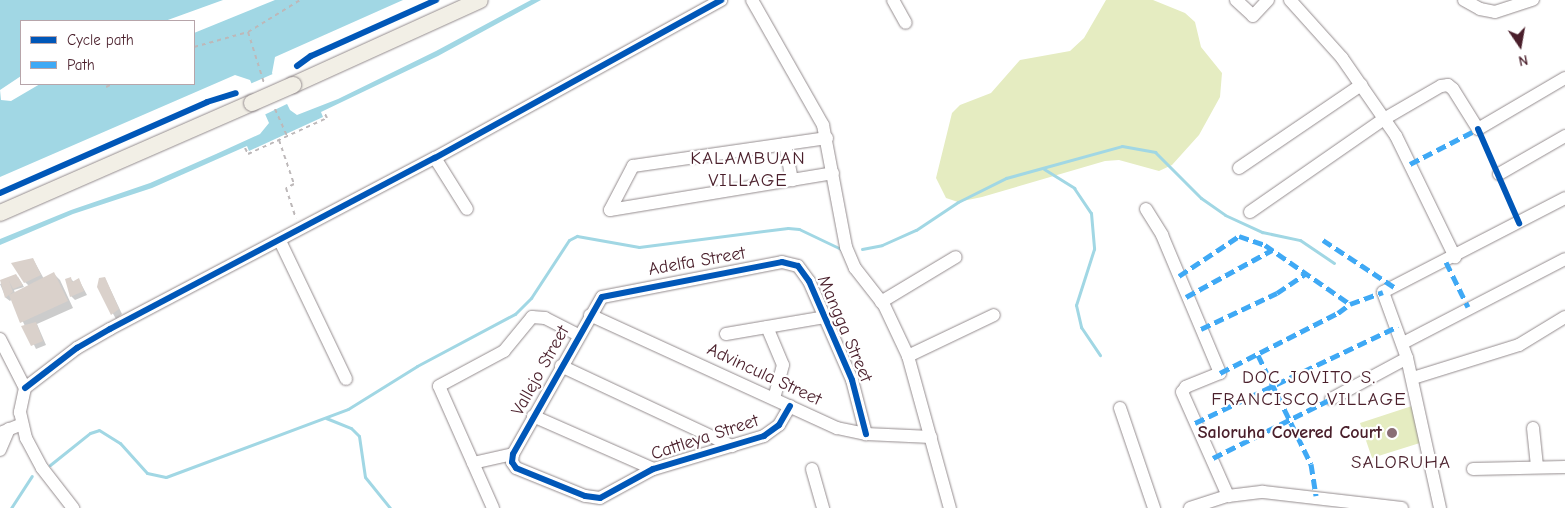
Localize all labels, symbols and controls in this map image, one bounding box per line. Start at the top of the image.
legend [20,20,195,85]
north arrow [1495,20,1545,70]
text: Cycle path [67,31,134,49]
text: N [1517,51,1529,69]
text: Path [67,56,95,74]
district label: KALAMBUAN VILLAGE [689,148,807,192]
street label: Adelfa Street [647,243,747,281]
street label: Mangga Street [812,272,876,386]
street label: Vallejo Street [507,322,575,420]
street label: Advincula Street [703,339,825,411]
district label: DOC JOVITO S. FRANCISCO VILLAGE [1209,367,1409,411]
street label: Cattleya Street [649,410,761,466]
place label: Saloruha Covered Court [1198,422,1382,444]
marker: Saloruha Covered Court [1386,427,1398,439]
district label: SALORUHA [1350,452,1452,474]

